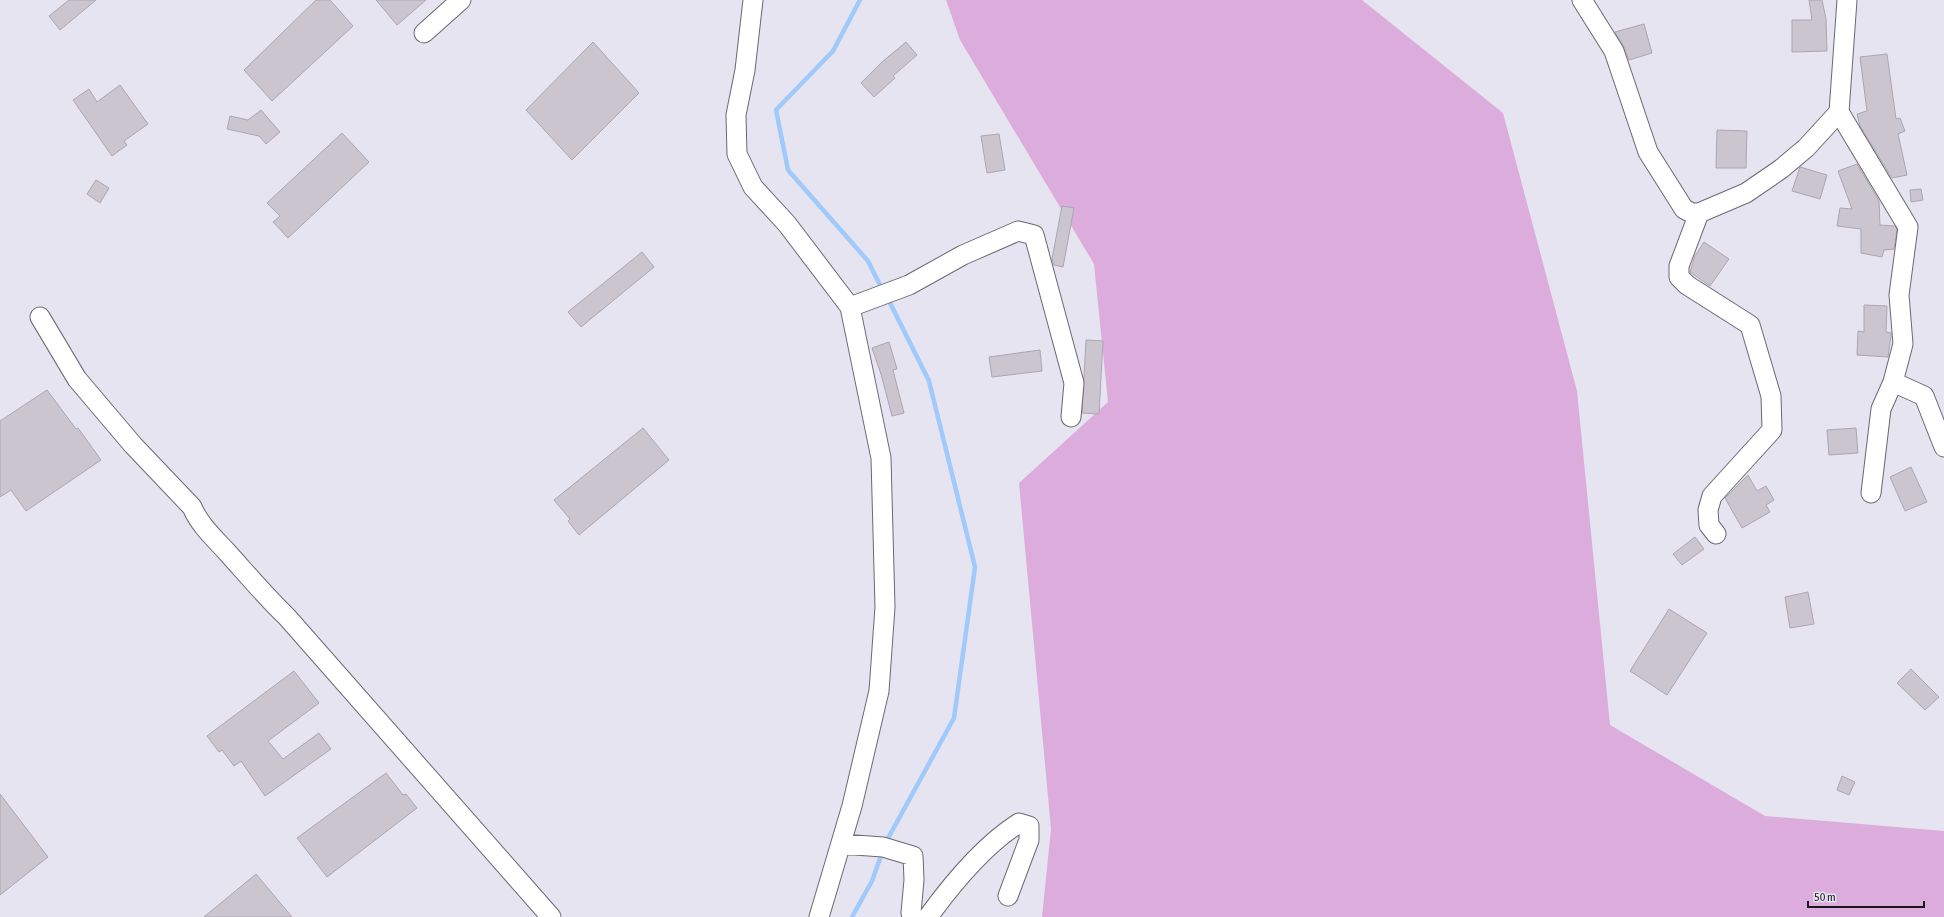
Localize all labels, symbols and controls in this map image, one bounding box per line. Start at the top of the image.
scale bar [1808,883,1924,909]
text: 50 m [1814,890,1836,904]

